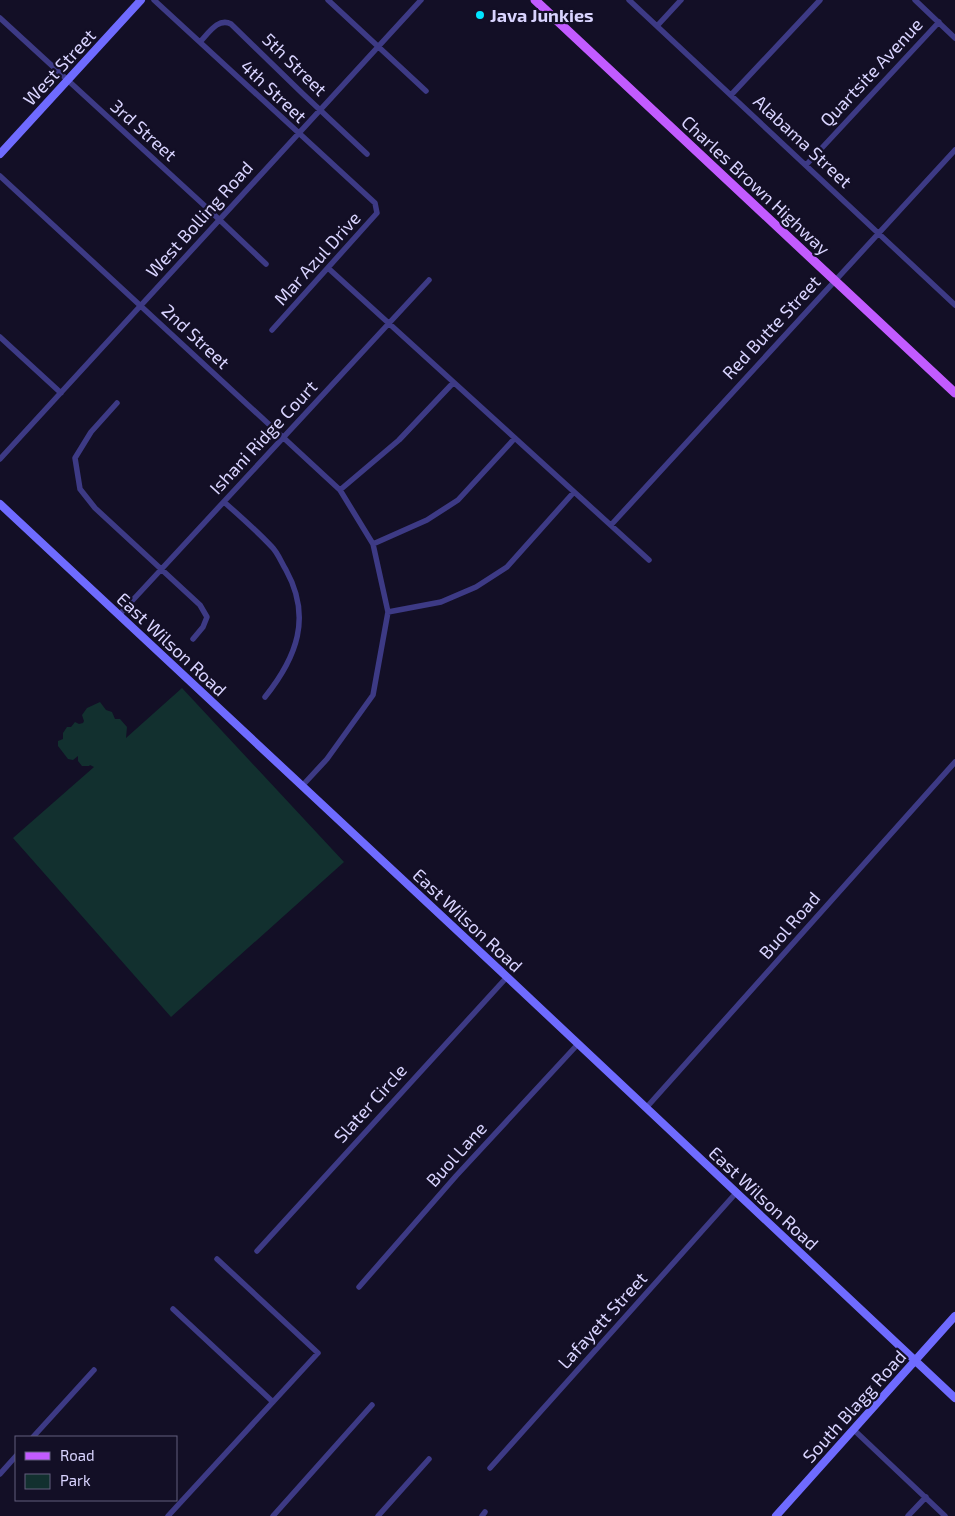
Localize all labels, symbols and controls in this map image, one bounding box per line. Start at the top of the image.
place label: Java Junkies [490,4,594,26]
marker: Java Junkies [474,9,486,21]
street label: Quartsite Avenue [815,13,927,131]
street label: West Street [18,24,100,110]
street label: 5th Street [258,28,332,100]
street label: 4th Street [236,55,312,127]
street label: Alabama Street [749,90,857,192]
street label: 3rd Street [106,95,182,165]
street label: Charles Brown Highway [677,111,835,260]
street label: West Bolling Road [141,156,257,282]
street label: Mar Azul Drive [269,207,365,309]
street label: Red Butte Street [717,270,825,383]
street label: 2nd Street [157,299,235,373]
street label: Ishani Ridge Court [205,375,321,498]
street label: East Wilson Road [113,588,231,700]
street label: East Wilson Road [409,864,527,976]
street label: Buol Road [754,887,824,963]
street label: Slater Circle [329,1059,411,1147]
street label: Buol Lane [421,1117,491,1191]
street label: East Wilson Road [705,1142,823,1254]
street label: Lafayett Street [553,1267,651,1373]
street label: South Blagg Road [798,1345,910,1467]
legend [15,1436,178,1501]
text: Road [60,1446,95,1464]
text: Park [60,1471,91,1489]

